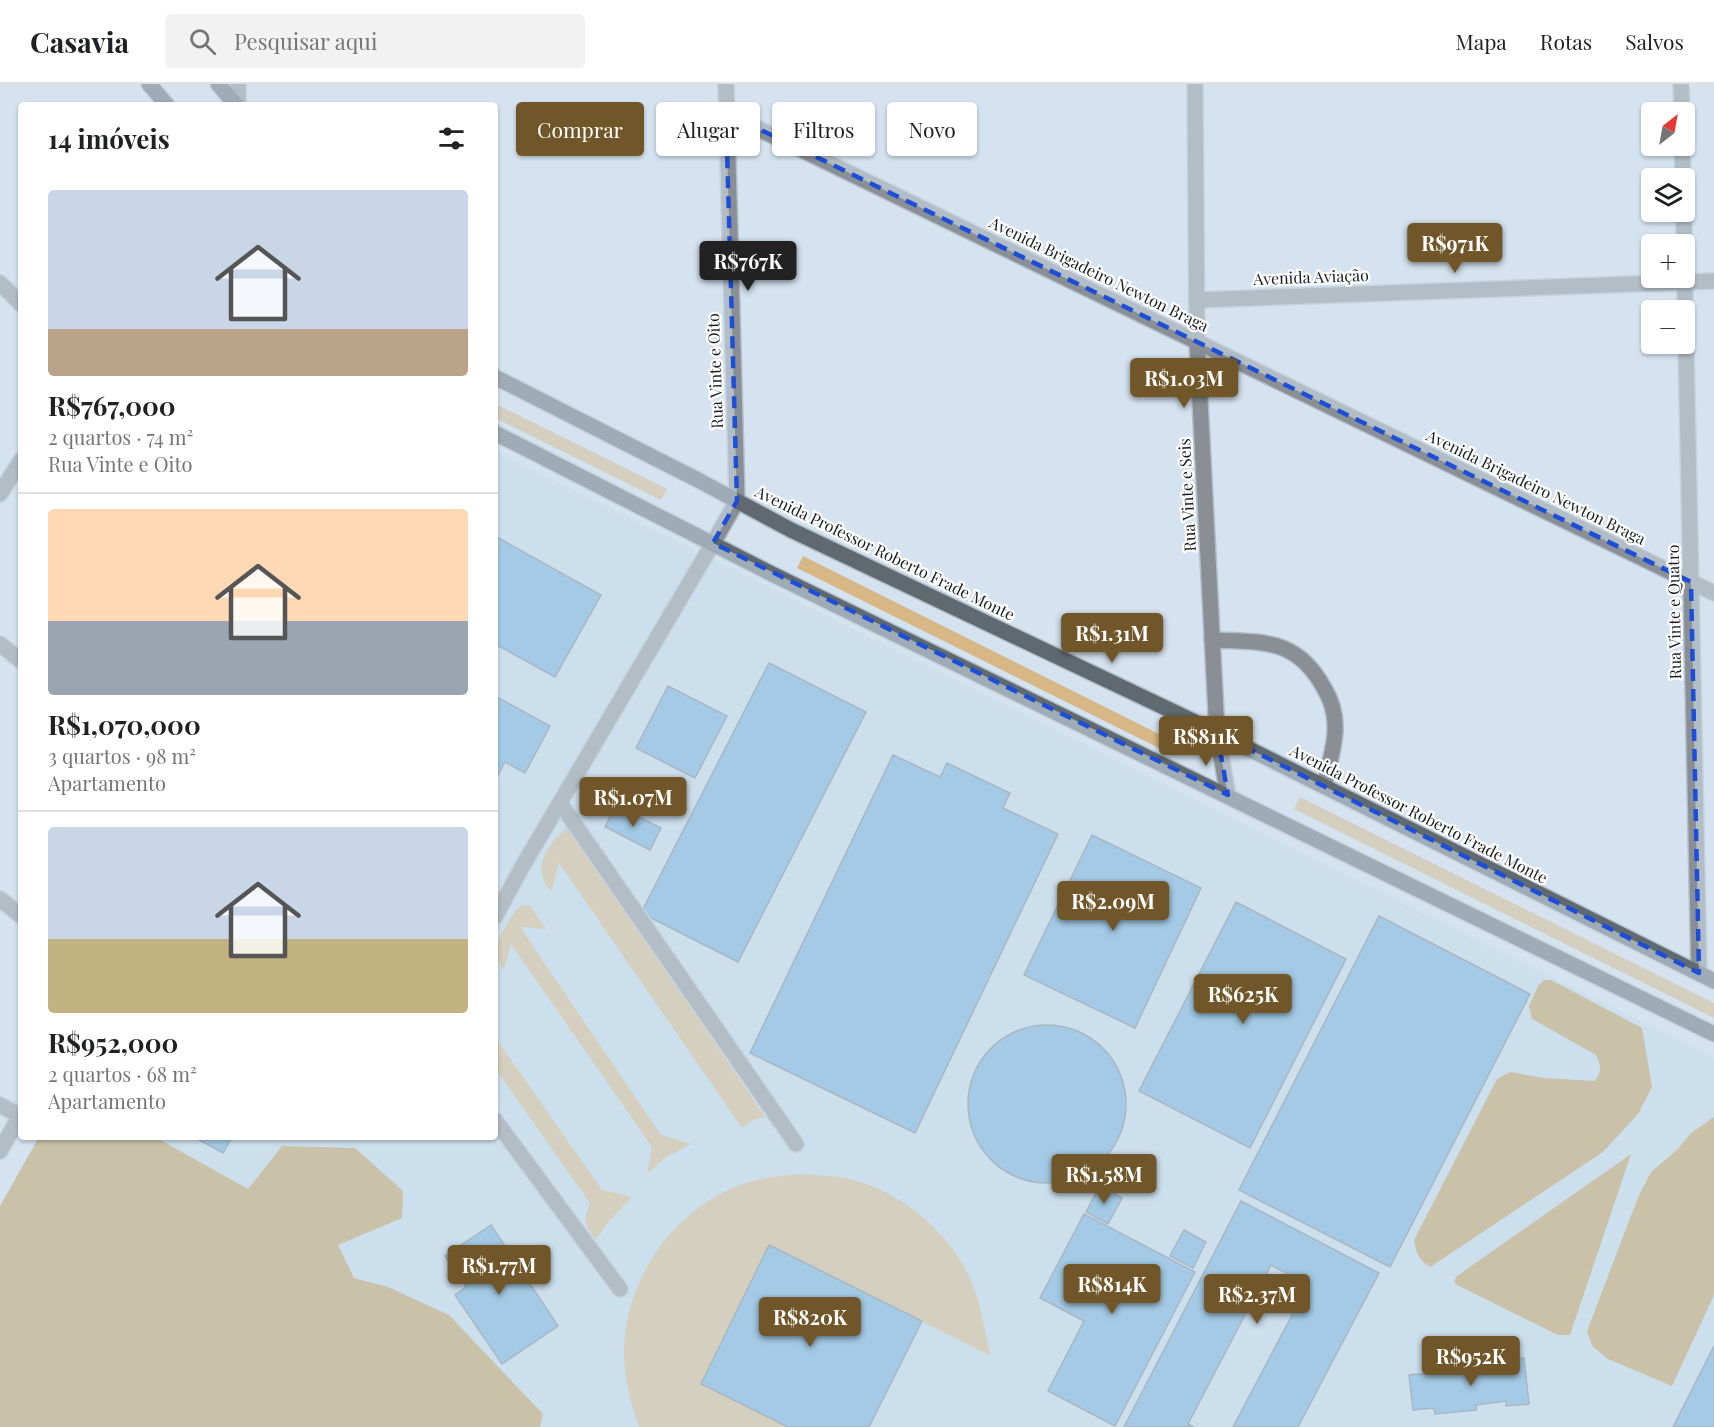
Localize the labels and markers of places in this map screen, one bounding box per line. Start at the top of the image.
pin: R$971K [1406,223,1504,274]
pin: R$767K [699,241,797,292]
pin: R$1.03M [1129,358,1239,409]
pin: R$1.31M [1057,613,1167,664]
pin: R$811K [1157,716,1255,767]
pin: R$1.07M [578,777,688,828]
pin: R$2.09M [1058,881,1168,932]
pin: R$625K [1194,974,1292,1025]
pin: R$1.58M [1049,1154,1159,1205]
pin: R$1.77M [444,1245,554,1296]
pin: R$814K [1063,1264,1161,1315]
pin: R$2.37M [1202,1274,1312,1325]
pin: R$820K [761,1297,859,1348]
pin: R$952K [1422,1336,1520,1387]

